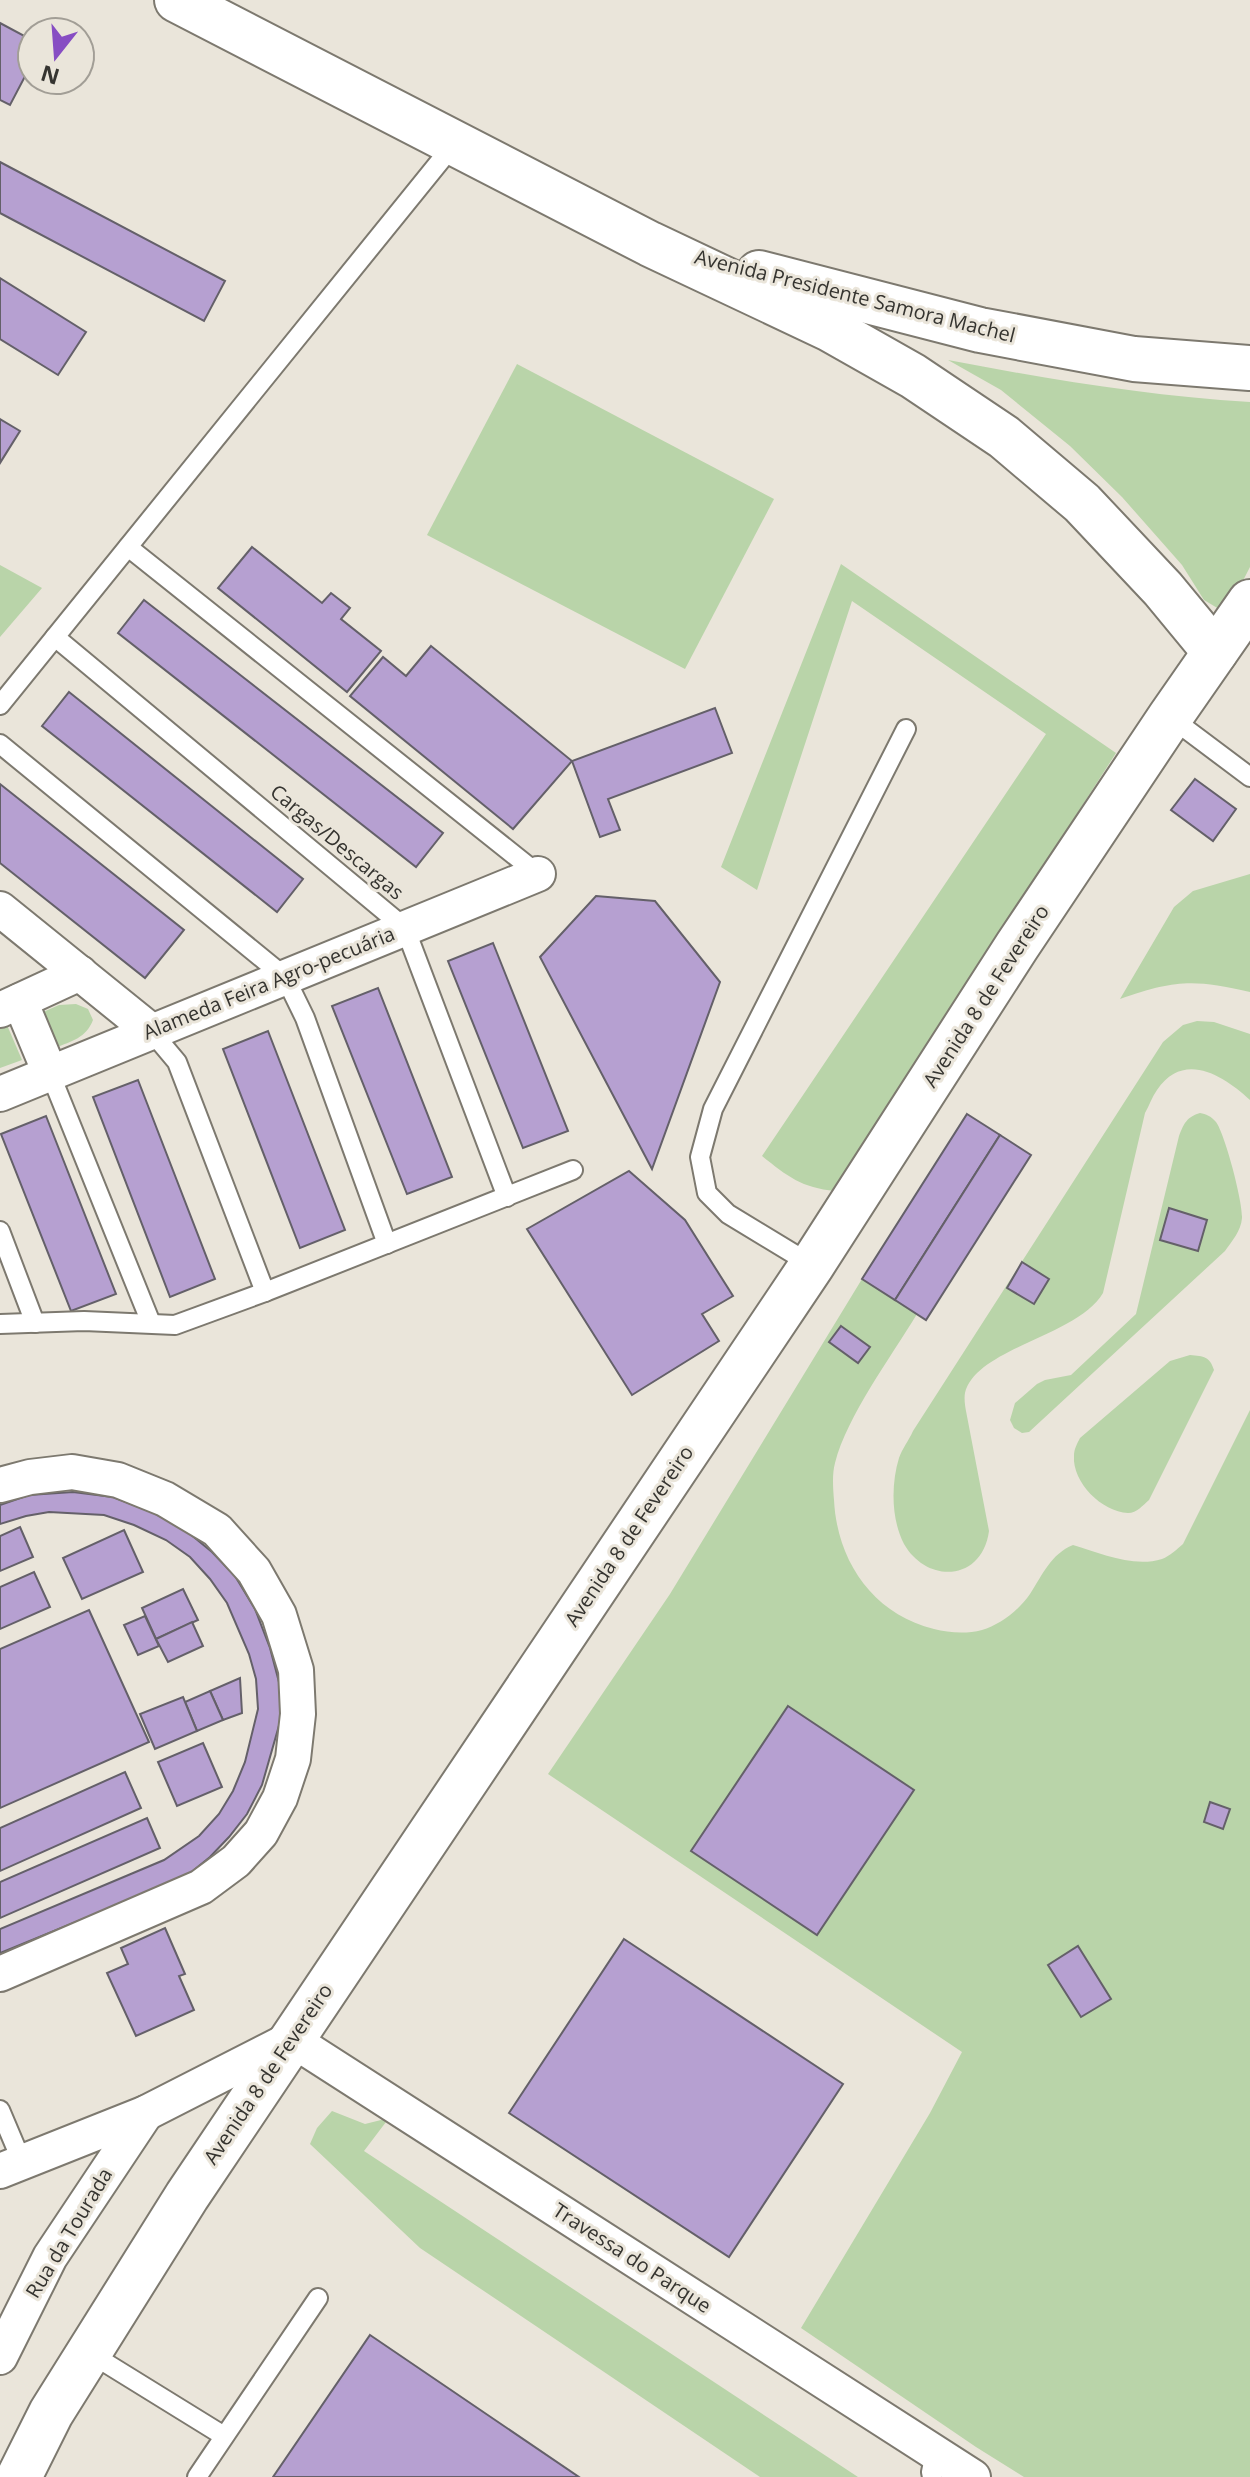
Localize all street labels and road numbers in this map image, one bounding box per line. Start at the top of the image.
street label: Avenida Presidente Samora Machel [692,243,1018,348]
street label: Cargas/Descargas [265,778,410,905]
street label: Avenida 8 de Fevereiro [916,899,1055,1092]
street label: Alameda Feira Agro-pecuária [139,920,399,1045]
street label: Avenida 8 de Fevereiro [558,1440,699,1631]
street label: Avenida 8 de Fevereiro [197,1978,338,2169]
street label: Rua da Tourada [19,2163,118,2303]
street label: Travessa do Parque [548,2196,717,2319]

